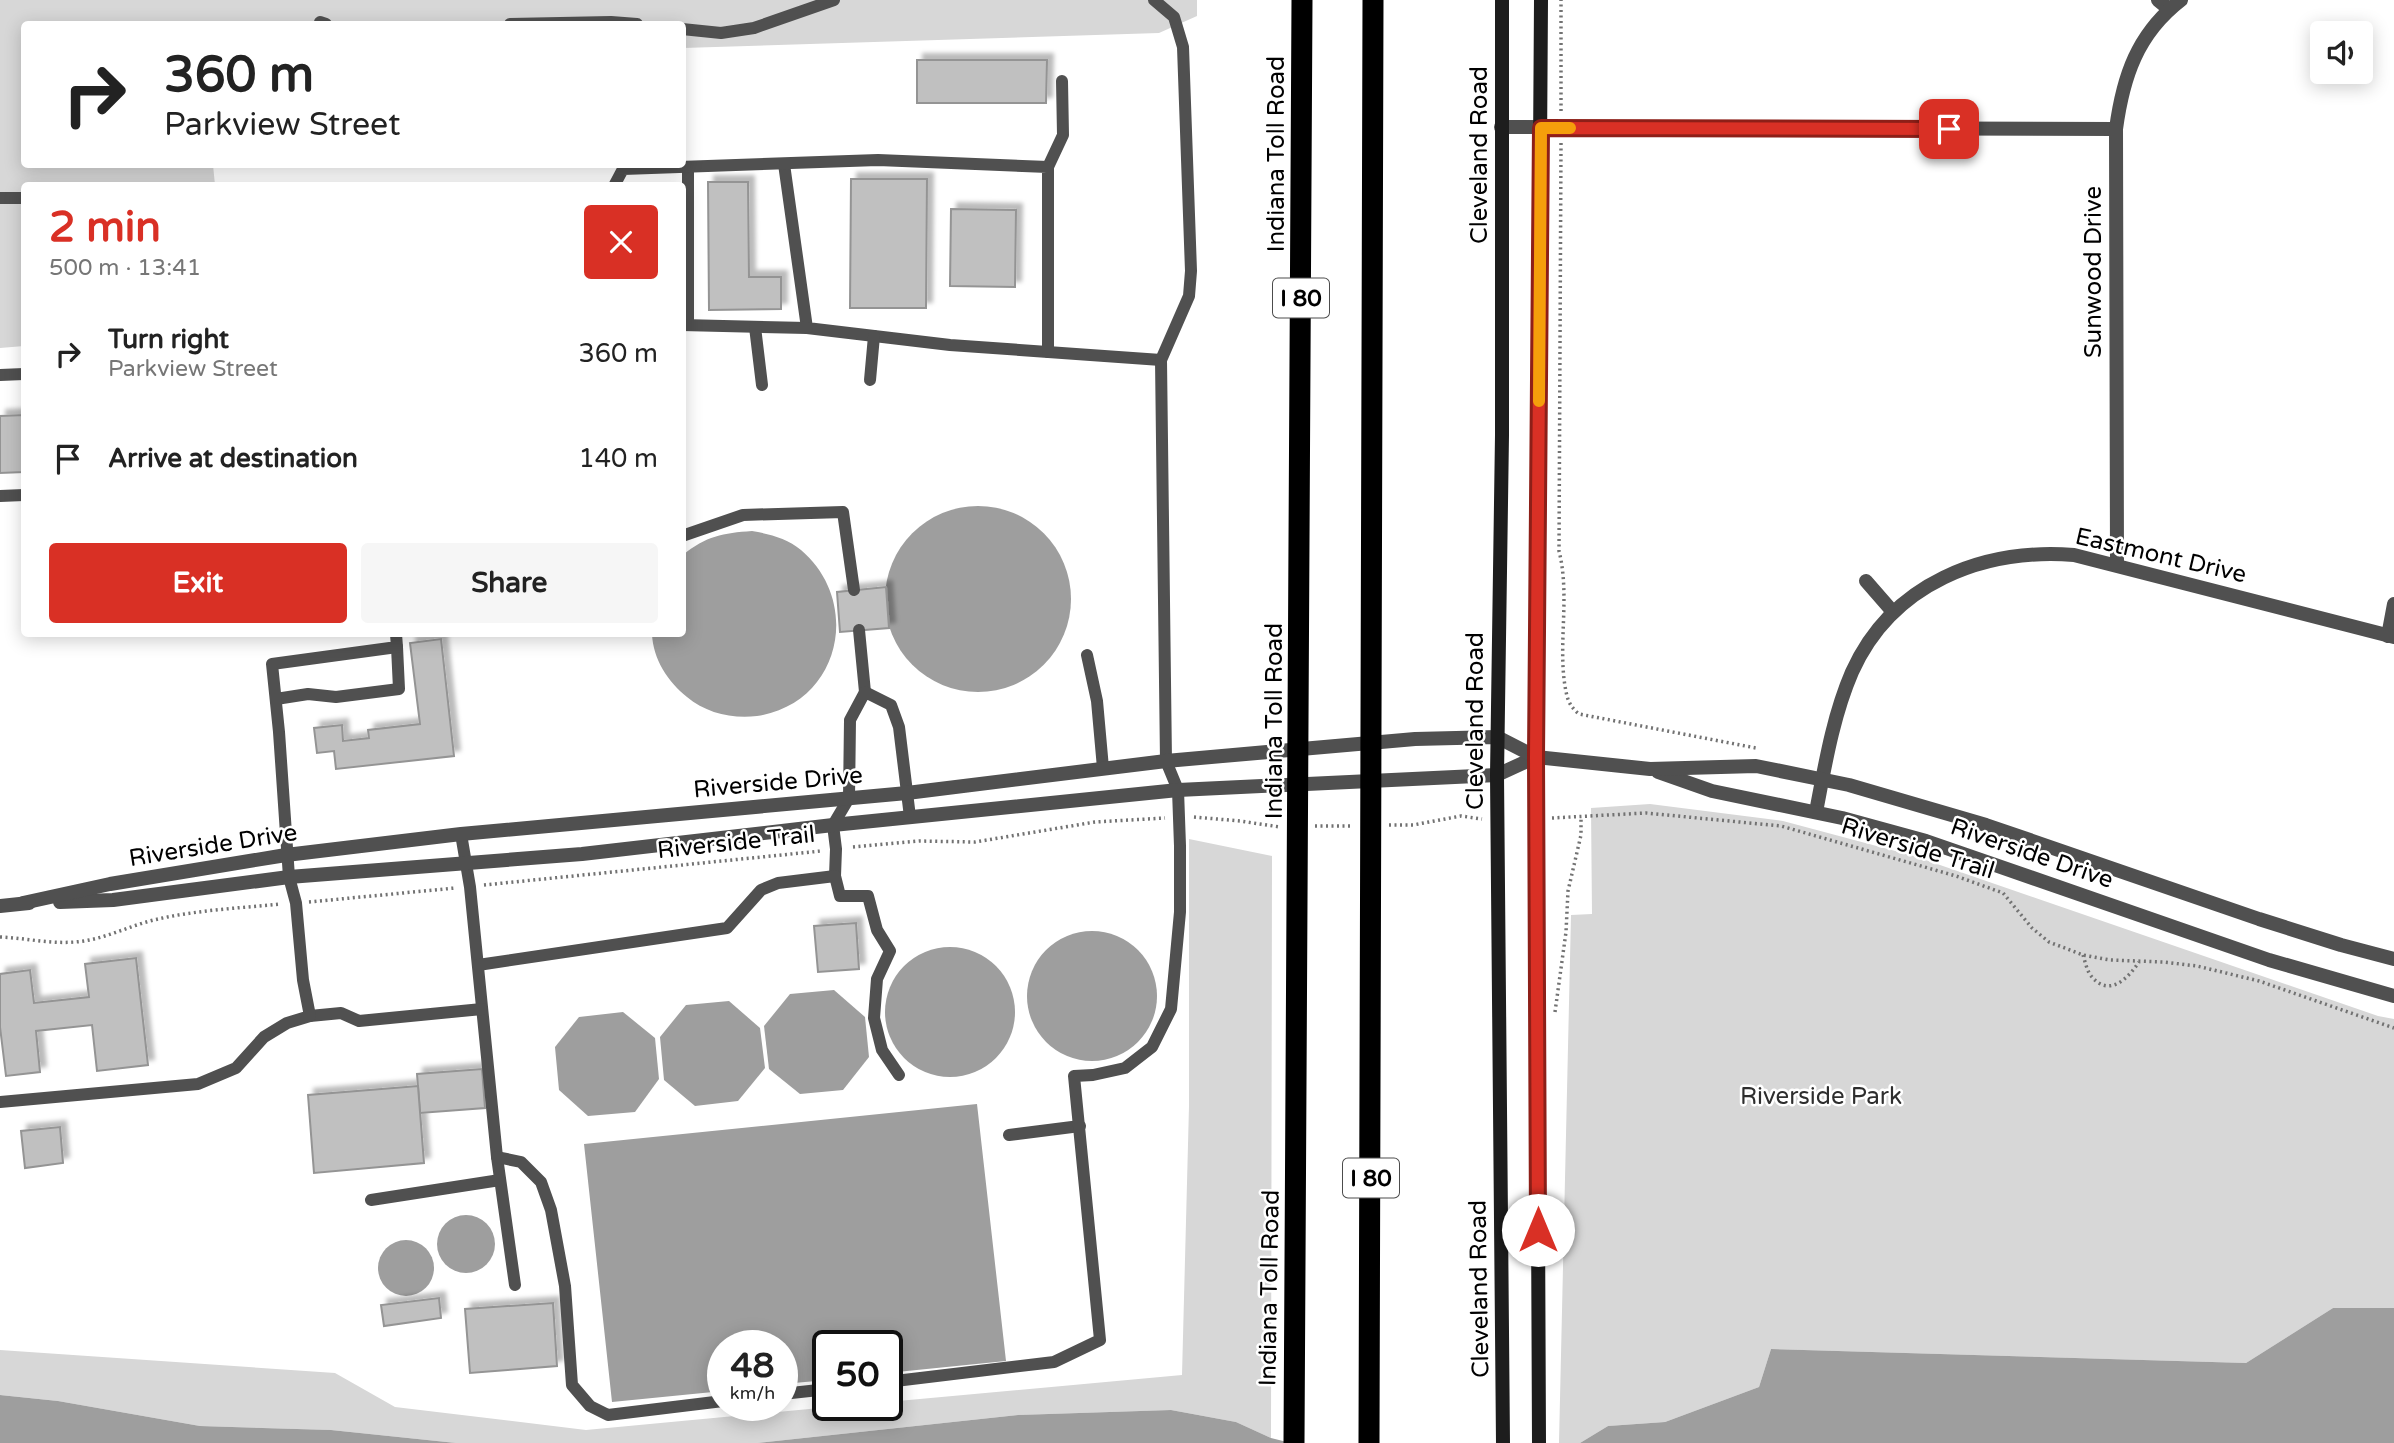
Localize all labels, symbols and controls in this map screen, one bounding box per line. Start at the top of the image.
map controls [2310,21,2373,84]
button: sound [2310,21,2373,84]
text: 360 m [164,46,314,105]
icon: right [49,49,140,140]
street label: Indiana Toll Road [1262,56,1291,252]
street label: Cleveland Road [1465,66,1494,244]
pin [1919,99,1979,159]
text: Parkview Street [164,106,400,144]
icon: arrive [1930,110,1968,148]
street label: Sunwood Drive [2079,186,2108,358]
text: 2 min [49,202,161,253]
button: close [584,205,658,279]
text: 500 m · 13:41 [49,254,201,282]
road number: I 80 [1273,278,1329,318]
text: Turn right [108,324,229,355]
icon: right [49,335,87,373]
text: 360 m [578,338,658,369]
text: Parkview Street [108,355,278,383]
icon: arrive [49,440,87,478]
text: Arrive at destination [108,443,358,474]
text: 140 m [578,443,658,474]
street label: Eastmont Drive [2073,522,2249,589]
button: Exit [49,543,347,623]
button: Share [361,543,658,623]
street label: Indiana Toll Road [1260,623,1289,819]
street label: Cleveland Road [1461,632,1490,810]
street label: Riverside Drive [692,761,864,804]
street label: Riverside Trail [1838,811,1998,886]
street label: Riverside Drive [1947,812,2117,895]
street label: Riverside Drive [127,818,299,873]
street label: Riverside Trail [656,820,816,865]
park label: Riverside Park [1740,1082,1902,1111]
road number: I 80 [1343,1158,1399,1198]
street label: Indiana Toll Road [1253,1190,1286,1386]
position arrow [1501,1193,1575,1267]
street label: Cleveland Road [1463,1200,1496,1378]
speed limit sign: 50 [812,1330,903,1421]
text: 48 [731,1345,774,1387]
text: km/h [730,1382,775,1404]

